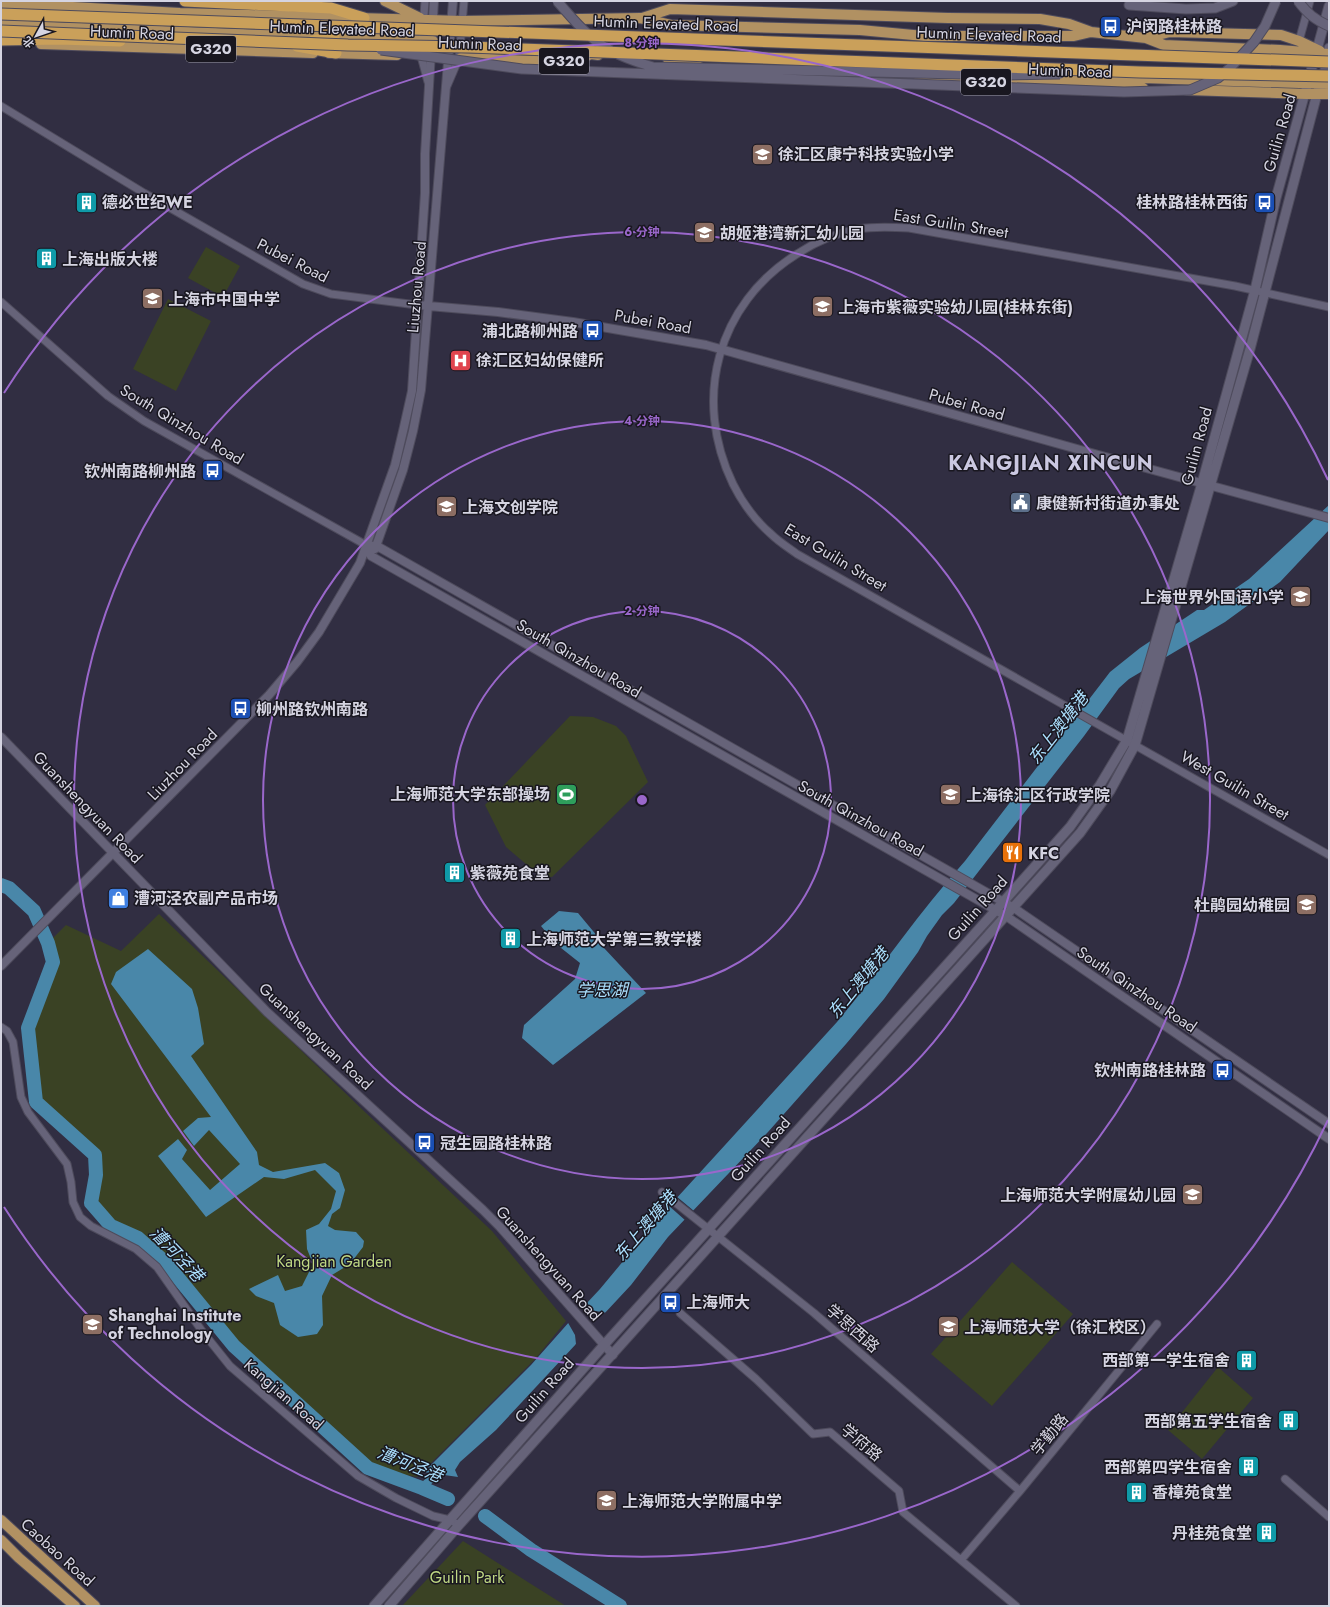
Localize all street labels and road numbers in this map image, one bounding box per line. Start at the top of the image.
street label: Humin Elevated Road [593,9,739,38]
street label: Humin Elevated Road [269,14,415,43]
street label: Humin Road [90,20,174,45]
street label: Humin Elevated Road [916,20,1062,49]
street label: Humin Road [438,31,522,56]
road number: G320 [186,36,236,62]
road number: G320 [539,48,589,74]
street label: Humin Road [1028,58,1112,83]
road number: G320 [961,69,1011,95]
street label: Guilin Road [1257,91,1302,175]
street label: East Guilin Street [892,203,1010,244]
street label: Pubei Road [253,233,333,288]
street label: Liuzhou Road [401,240,432,334]
street label: Pubei Road [613,303,693,340]
street label: South Qinzhou Road [116,378,248,470]
street label: Pubei Road [926,383,1007,426]
street label: Guilin Road [1175,404,1218,488]
street label: East Guilin Street [780,518,891,597]
street label: South Qinzhou Road [512,613,645,703]
street label: Liuzhou Road [142,723,223,805]
street label: West Guilin Street [1176,745,1293,826]
street label: Guanshengyuan Road [28,746,147,869]
street label: South Qinzhou Road [794,774,928,863]
street label: Guilin Road [942,871,1013,946]
street label: South Qinzhou Road [1072,941,1201,1038]
street label: Guanshengyuan Road [254,977,378,1095]
street label: Guilin Road [725,1112,796,1187]
street label: Guanshengyuan Road [490,1201,607,1326]
street label: 学思西路 [821,1299,884,1358]
street label: Guilin Road [509,1352,579,1428]
street label: Kangjian Road [239,1353,328,1435]
street label: 学勤路 [1025,1408,1073,1460]
street label: 学府路 [836,1418,887,1467]
street label: Caobao Road [16,1513,100,1592]

